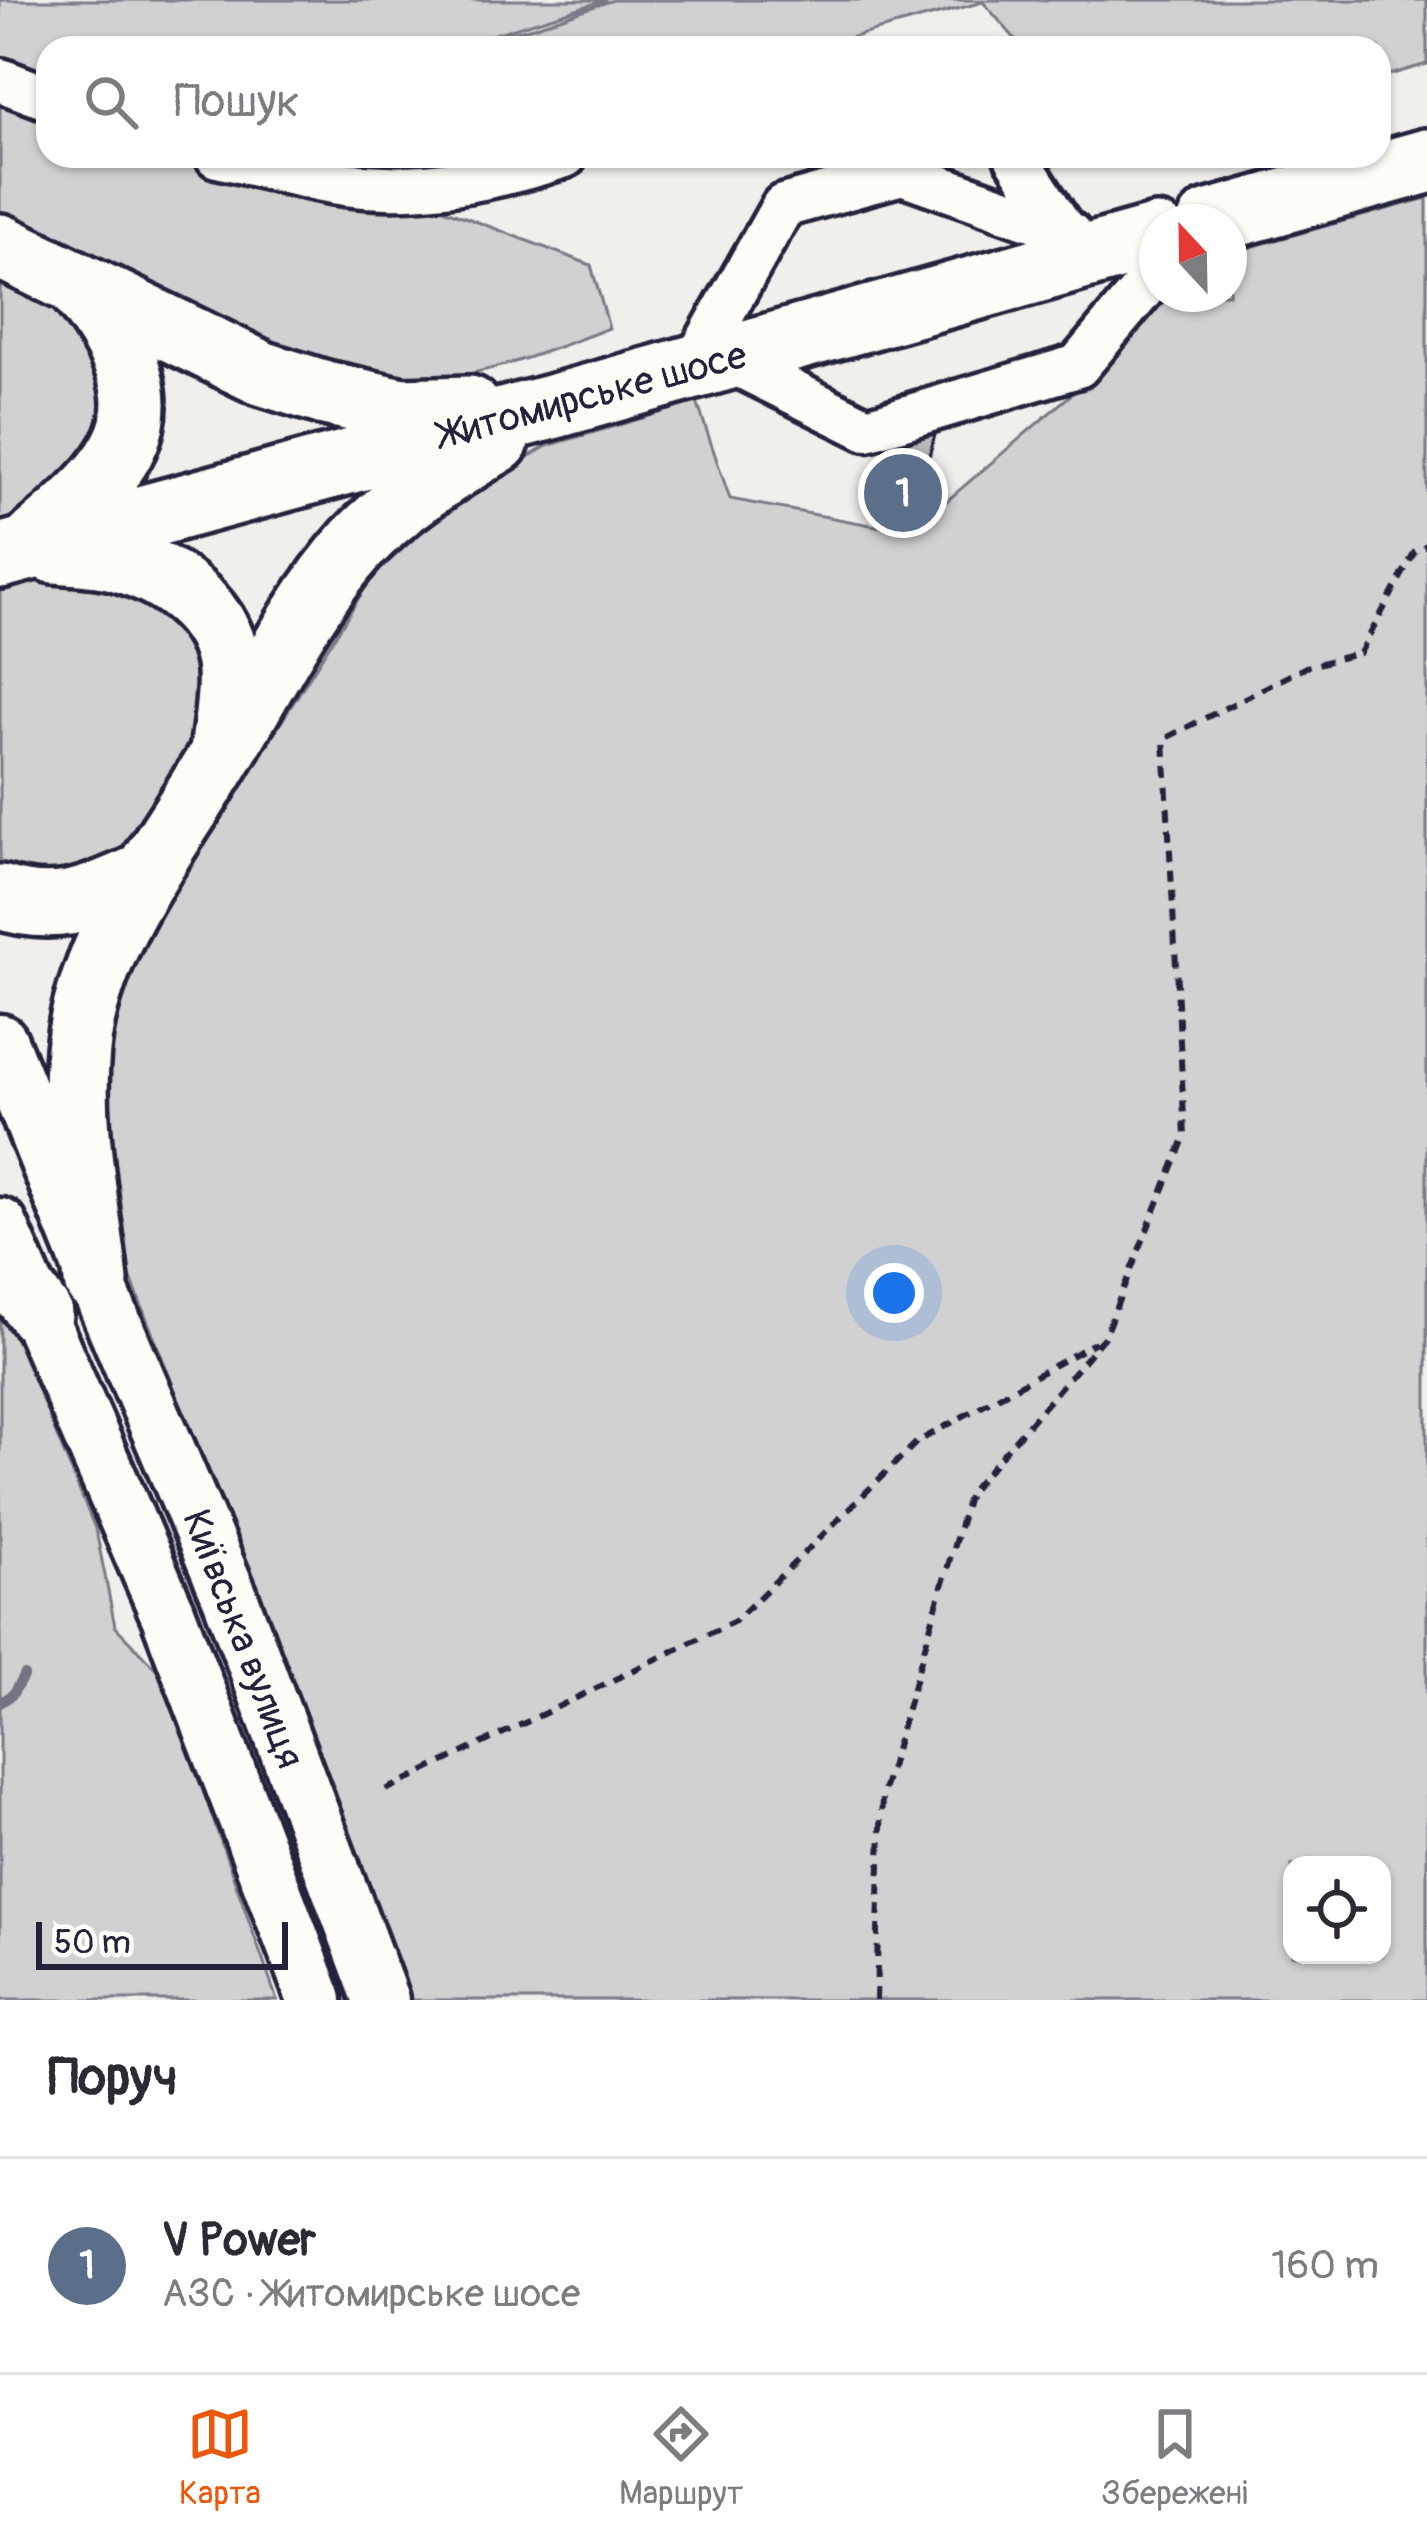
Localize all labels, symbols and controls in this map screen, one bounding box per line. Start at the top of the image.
search box [36,36,1391,168]
icon: search [78,69,144,135]
text: Пошук [174,74,299,130]
north arrow [1139,204,1247,312]
street label: Житомирське шосе [429,330,752,461]
pin: 1 [864,448,942,538]
your location [864,1263,924,1323]
street label: Київська вулиця [171,1503,315,1775]
map controls [1283,1856,1391,1964]
button: locate [1283,1856,1391,1964]
scale bar [36,1916,288,1969]
text: 50 m [54,1922,131,1963]
text: Поруч [48,2046,178,2110]
text: V Power [162,2213,316,2269]
text: 1 [79,2241,95,2290]
text: 160 m [1271,2241,1379,2290]
text: АЗС · Житомирське шосе [162,2269,580,2318]
tab: Карта [179,2401,261,2514]
tab: Маршрут [619,2401,743,2514]
tab: Збережені [1101,2401,1248,2514]

